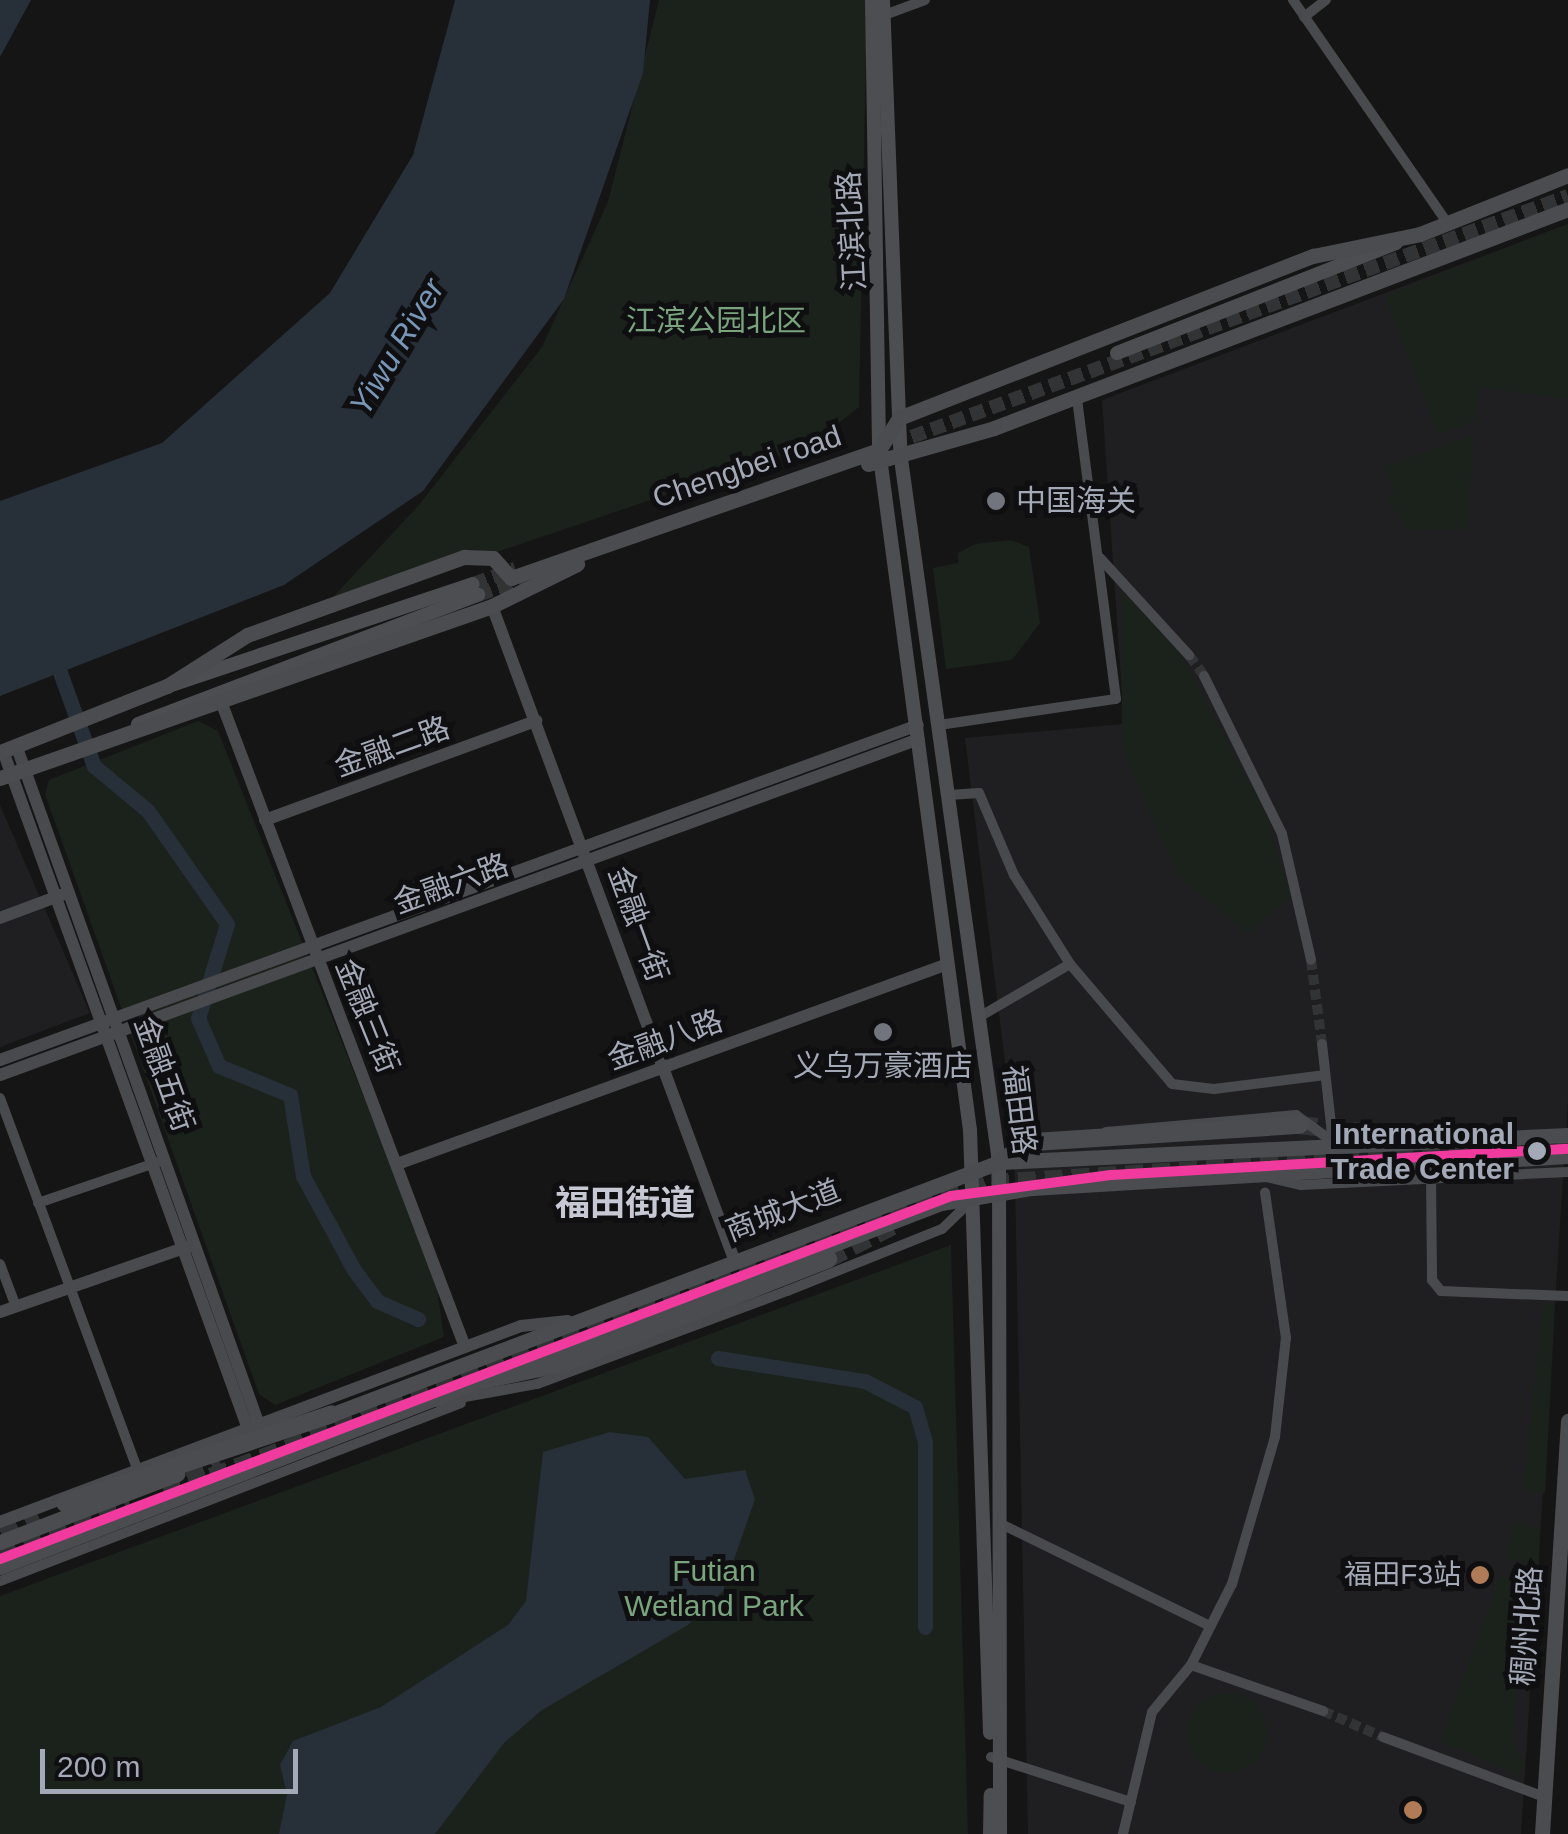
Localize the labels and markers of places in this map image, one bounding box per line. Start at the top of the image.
place label: 中国海关 [1016,483,1136,519]
marker: 中国海关 [985,490,1007,512]
marker: 义乌万豪酒店 [872,1021,894,1043]
place label: 义乌万豪酒店 [793,1048,973,1084]
place label: International Trade Center [1331,1116,1514,1186]
marker: International Trade Center [1524,1138,1550,1164]
place label: 福田F3站 [1344,1558,1461,1592]
marker: 福田F3站 [1470,1565,1490,1585]
unlabelled marker [1403,1800,1423,1820]

